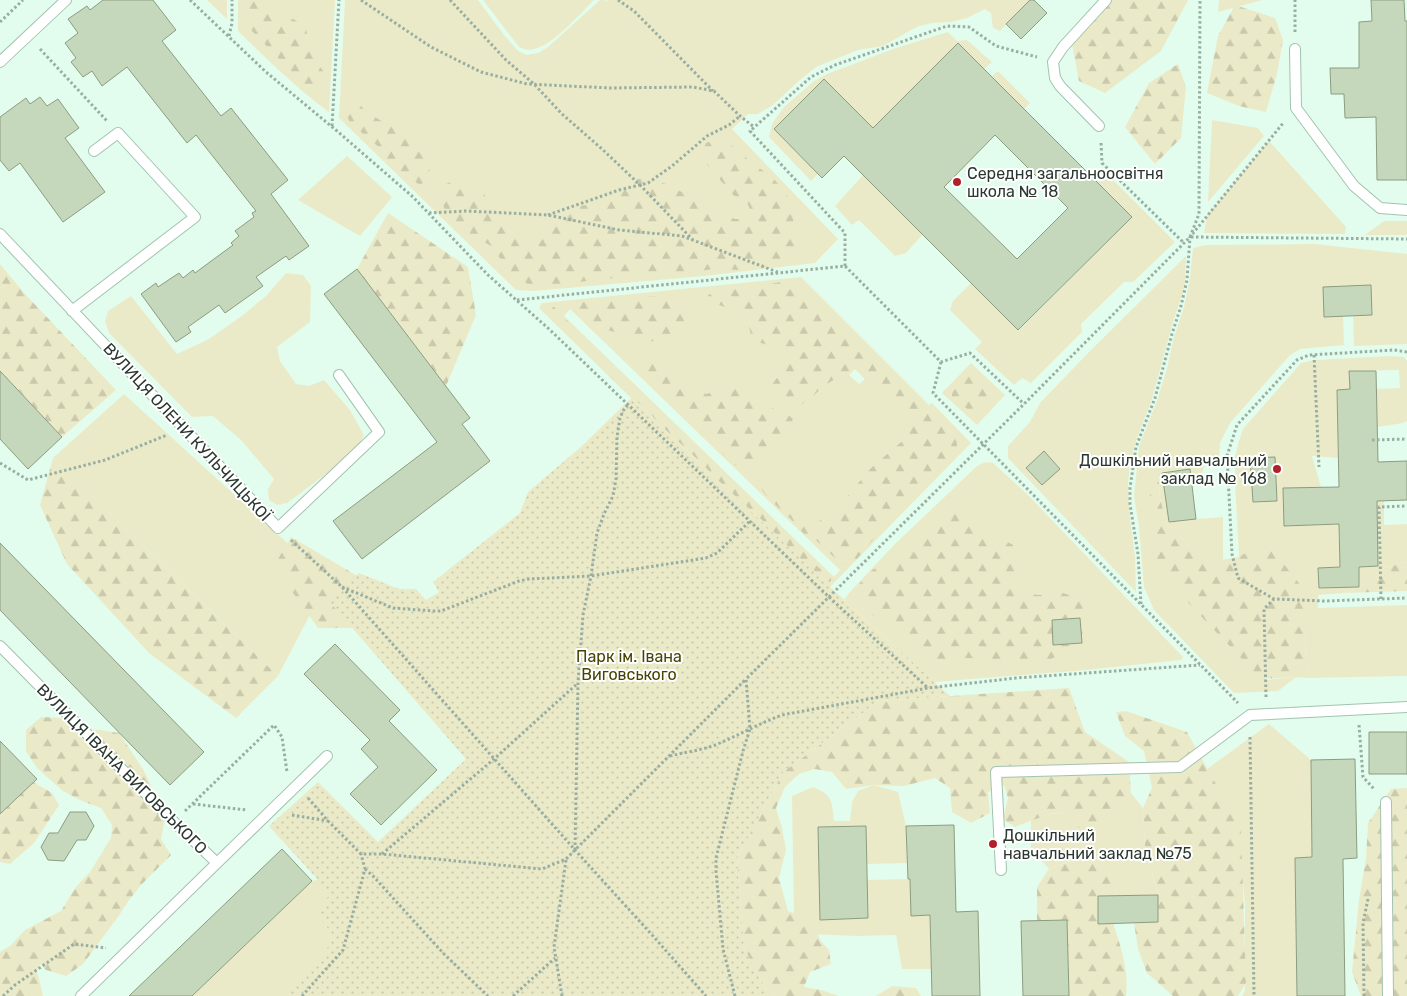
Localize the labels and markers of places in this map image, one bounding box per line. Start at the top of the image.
place label: Середня загальноосвітня школа № 18 [967,164,1164,201]
marker: Середня загальноосвітня школа № 18 [951,176,963,188]
place label: Дошкільний навчальний заклад № 168 [1079,451,1267,488]
marker: Дошкільний навчальний заклад № 168 [1271,463,1283,475]
place label: Дошкільний навчальний заклад №75 [1003,826,1192,863]
marker: Дошкільний навчальний заклад №75 [987,838,999,850]

